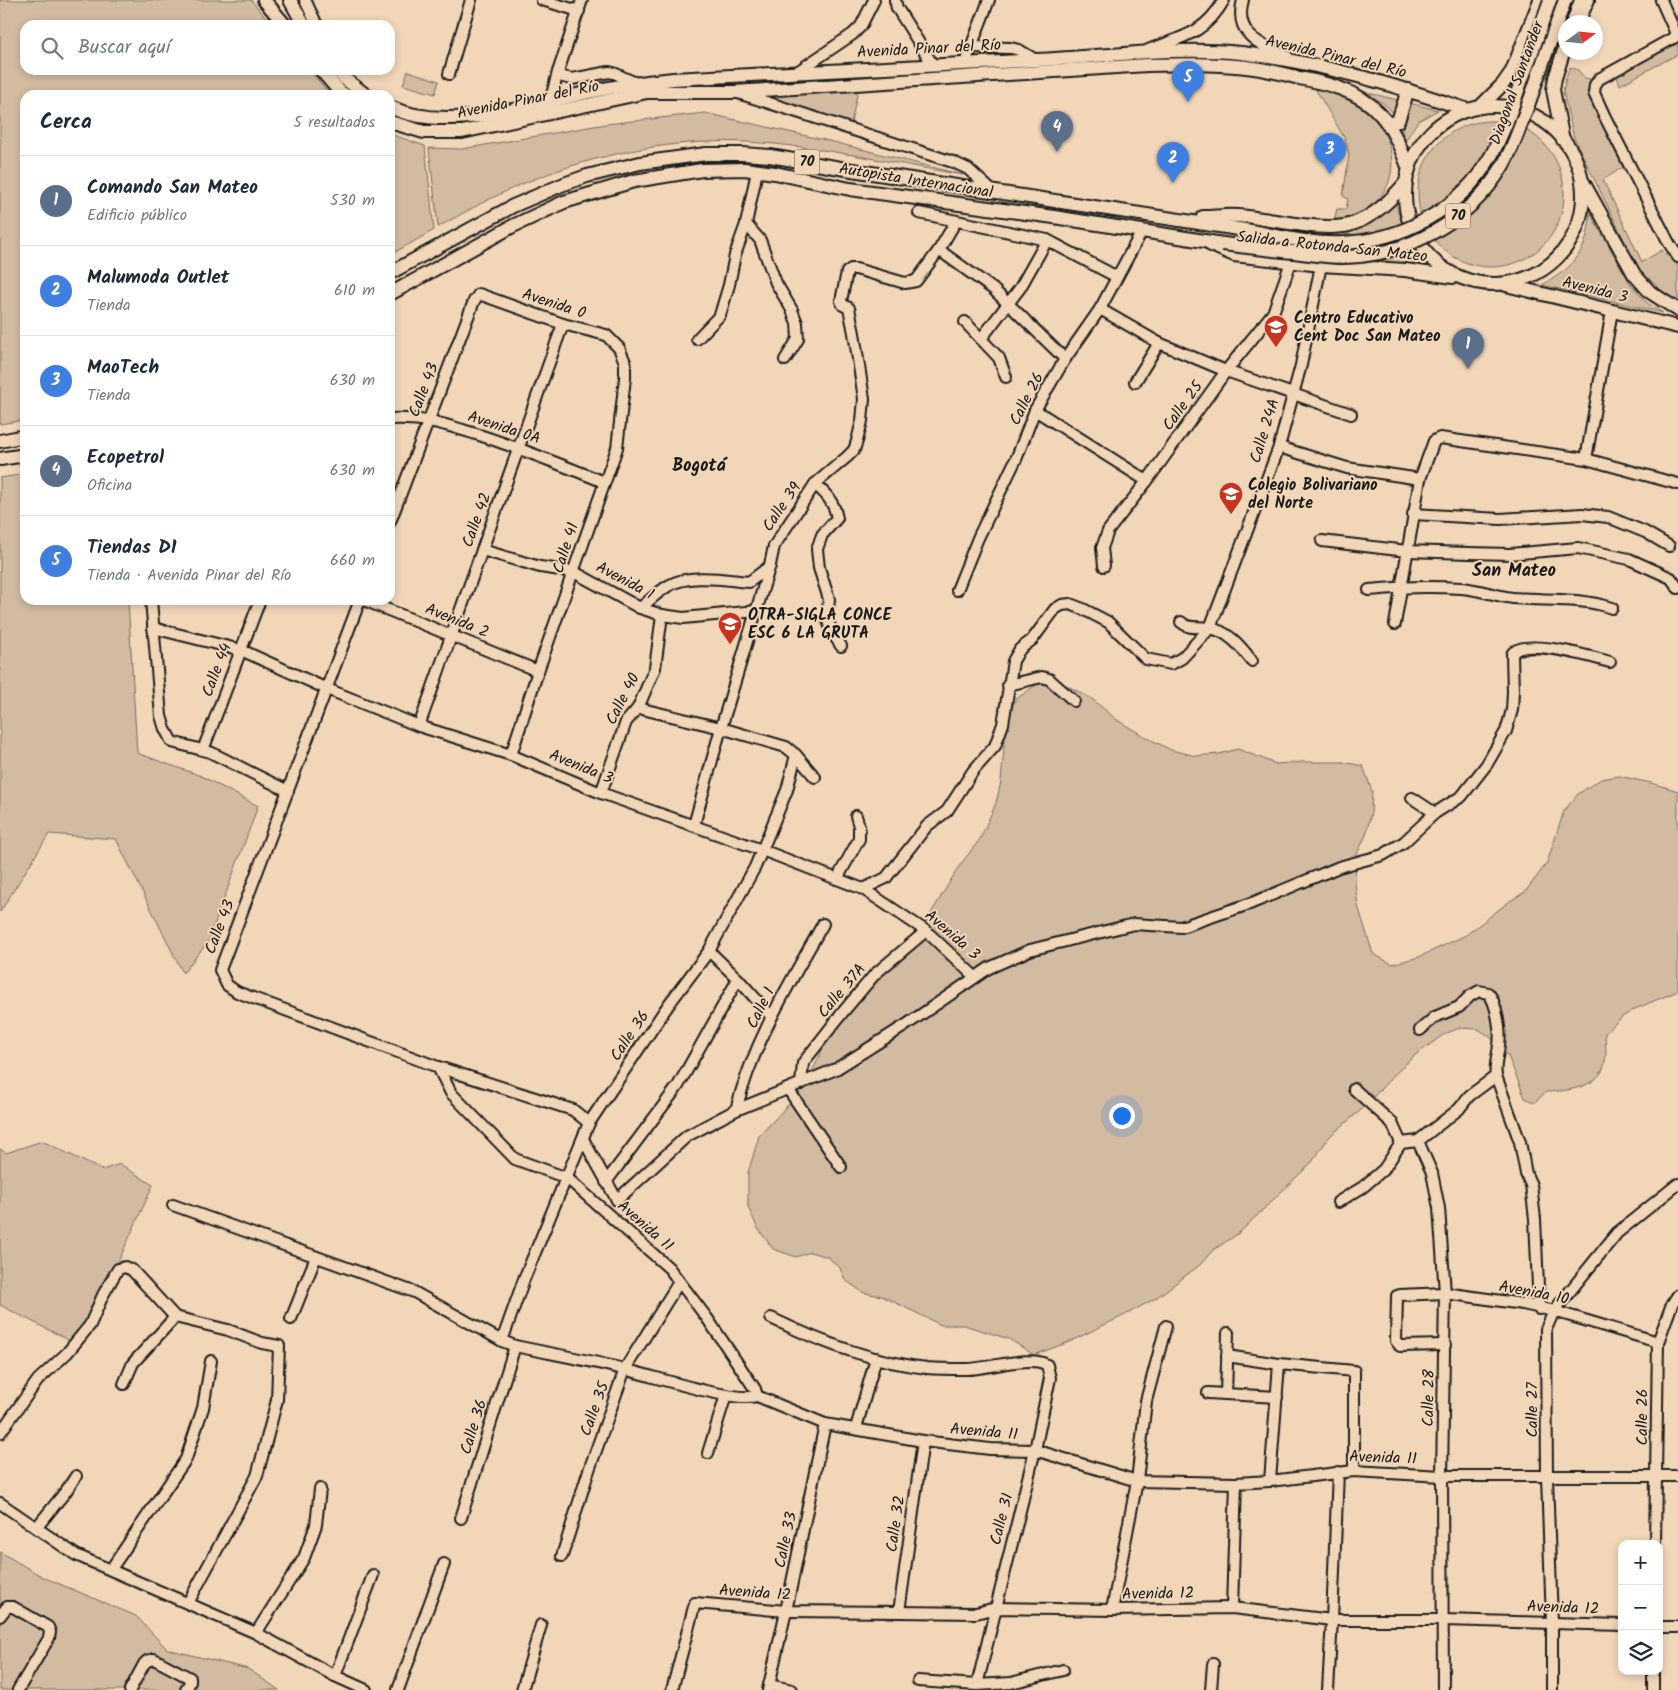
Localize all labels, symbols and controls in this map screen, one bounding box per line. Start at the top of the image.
north arrow [1558,15,1603,60]
street label: Diagonal Santander [1483,16,1552,148]
search box [20,20,395,75]
street label: Avenida Pinar del Río [1263,29,1409,85]
text: Buscar aquí [78,33,170,63]
street label: Avenida Pinar del Río [856,33,1002,65]
icon: search [38,34,66,62]
pin: 5 [1172,61,1204,102]
street label: Avenida Pinar del Río [455,74,601,126]
text: Cerca [40,106,92,139]
text: 5 resultados [293,110,375,135]
pin: 4 [1041,111,1073,152]
pin: 3 [1314,133,1346,174]
pin: 2 [1157,142,1189,183]
road number: 70 [794,150,820,174]
street label: Autopista Internacional [837,156,995,206]
text: Comando San Mateo [87,173,258,203]
text: 1 [54,188,58,213]
text: 530 m [330,188,375,213]
text: Edificio público [87,203,187,228]
road number: 70 [1446,204,1470,228]
street label: Salida a Rotonda San Mateo [1235,225,1429,269]
text: Malumoda Outlet [87,263,229,293]
street label: Avenida 3 [1559,270,1631,310]
text: 2 [51,278,61,303]
text: 610 m [334,278,375,303]
street label: Avenida 0 [519,282,589,326]
text: Tienda [87,293,131,318]
place label: Centro Educativo Cent Doc San Mateo [1294,306,1440,349]
school or university icon: Centro Educativo Cent Doc San Mateo [1263,314,1289,348]
pin: 1 [1452,328,1484,369]
text: MaoTech [87,353,159,383]
street label: Calle 43 [402,359,446,421]
text: 3 [52,368,60,393]
text: 630 m [330,368,375,393]
street label: Calle 26 [1003,368,1051,430]
street label: Calle 25 [1156,375,1211,436]
text: Tienda [87,383,131,408]
street label: Calle 24A [1243,395,1287,466]
street label: Avenida 0A [464,404,544,452]
text: Ecopetrol [87,443,164,473]
district label: Bogotá [672,452,729,481]
text: 4 [52,458,60,483]
text: 630 m [330,458,375,483]
text: Oficina [87,473,132,498]
place label: Colegio Bolivariano del Norte [1248,473,1377,516]
street label: Calle 39 [756,477,808,537]
school or university icon: Colegio Bolivariano del Norte [1218,481,1244,515]
street label: Calle 42 [456,489,498,551]
street label: Calle 41 [546,519,586,577]
text: Tiendas D1 [87,533,177,563]
text: 5 [52,548,60,573]
text: 660 m [330,548,375,573]
street label: Avenida 1 [591,555,659,607]
district label: San Mateo [1472,557,1556,586]
text: Tienda · Avenida Pinar del Río [87,563,291,588]
street label: Avenida 2 [421,597,493,645]
place label: OTRA-SIGLA CONCE ESC 6 LA GRUTA [748,603,893,646]
school or university icon: OTRA-SIGLA CONCE ESC 6 LA GRUTA [717,611,743,645]
street label: Calle 44 [195,639,239,701]
street label: Calle 40 [599,669,647,729]
street label: Avenida 3 [545,743,617,791]
street label: Calle 43 [198,896,242,958]
street label: Avenida 3 [918,904,986,966]
street label: Calle 37A [812,958,873,1024]
street label: Calle 1 [740,983,782,1033]
street label: Calle 36 [604,1006,656,1066]
your location [1109,1103,1135,1129]
street label: Avenida 11 [611,1194,679,1258]
street label: Avenida 10 [1497,1274,1571,1312]
street label: Calle 28 [1416,1369,1442,1427]
street label: Calle 35 [574,1377,617,1440]
street label: Calle 27 [1520,1382,1545,1438]
street label: Calle 26 [1630,1389,1655,1445]
street label: Calle 36 [454,1396,494,1458]
street label: Avenida 11 [949,1417,1019,1447]
street label: Avenida 11 [1349,1444,1417,1472]
street label: Calle 31 [983,1490,1021,1548]
street label: Calle 32 [880,1494,912,1554]
street label: Calle 33 [768,1510,804,1570]
map controls [1618,1540,1663,1675]
button: + [1618,1540,1663,1585]
street label: Avenida 12 [718,1578,792,1608]
street label: Avenida 12 [1122,1581,1194,1607]
button: − [1618,1585,1663,1630]
street label: Avenida 12 [1526,1594,1600,1622]
button: layers [1618,1630,1663,1675]

